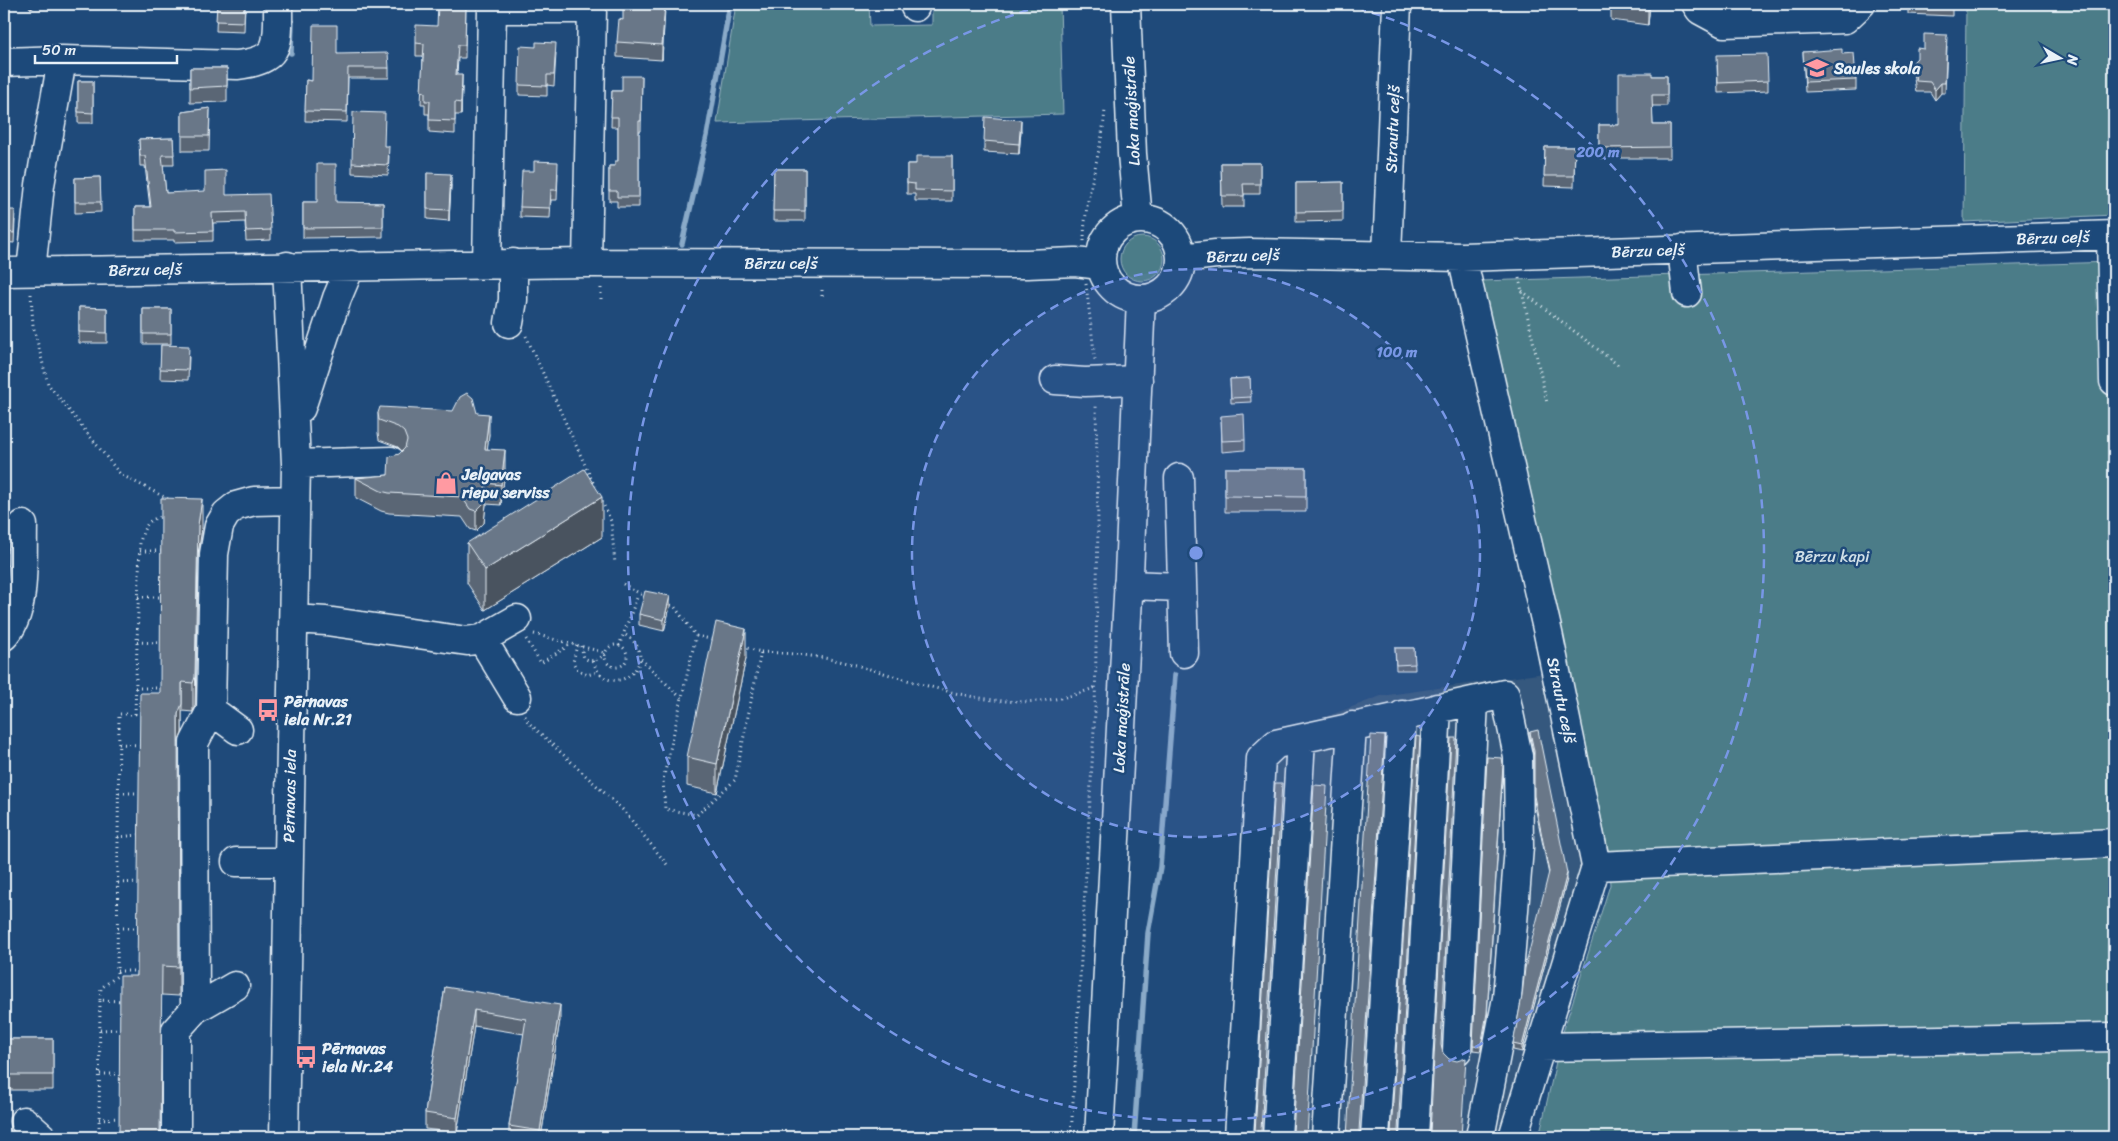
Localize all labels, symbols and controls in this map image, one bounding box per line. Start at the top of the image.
scale bar [35,32,178,64]
north arrow [2036,32,2086,82]
text: 50 m [42,37,77,63]
text: N [2059,52,2086,67]
place label: Saules skola [1833,54,1921,83]
street label: Loka maģistrāle [1114,55,1149,167]
school or university icon: Saules skola [1804,55,1830,81]
street label: Strautu ceļš [1376,83,1409,173]
text: 200 m [1575,139,1620,165]
street label: Bērzu ceļš [2016,222,2092,253]
street label: Bērzu ceļš [1611,235,1687,266]
street label: Bērzu ceļš [1206,240,1282,271]
street label: Bērzu ceļš [744,249,819,278]
street label: Bērzu ceļš [108,254,184,285]
text: 100 m [1377,339,1418,365]
place label: Jelgavas riepu serviss [461,460,550,507]
shop icon: Jelgavas riepu serviss [433,470,459,496]
park label: Bērzu kapi [1795,542,1870,571]
centre of rings [1187,544,1205,562]
street label: Strautu ceļš [1538,654,1585,748]
street label: Loka maģistrāle [1104,662,1139,774]
place label: Pērnavas iela Nr.21 [284,687,352,734]
bus stop icon: Pērnavas iela Nr.21 [255,697,281,723]
street label: Pērnavas iela [274,748,305,843]
place label: Pērnavas iela Nr.24 [322,1034,393,1081]
bus stop icon: Pērnavas iela Nr.24 [293,1044,319,1070]

